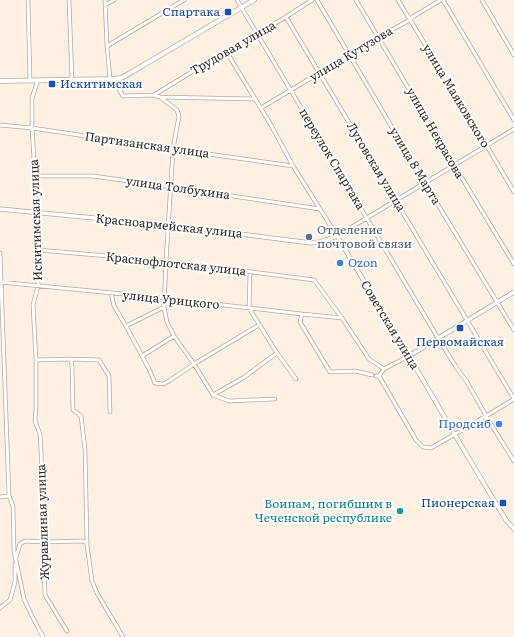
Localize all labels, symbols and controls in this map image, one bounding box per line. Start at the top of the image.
place label: Спартака [163,2,221,20]
marker: Спартака [223,7,233,17]
street label: Трудовая улица [186,15,279,79]
street label: улица Кутузова [305,21,396,85]
street label: улица Маяковского [419,40,495,151]
place label: Искитимская [60,74,143,92]
marker: Искитимская [47,79,57,89]
street label: улица Некрасова [402,84,470,182]
street label: переулок Спартака [295,104,371,213]
street label: Луговская улица [343,118,411,215]
street label: улица 8 Марта [386,123,446,208]
street label: Партизанская улица [84,126,211,162]
street label: Искитимская улица [24,158,46,281]
street label: улица Толбухина [125,171,232,203]
street label: Красноармейская улица [95,208,244,242]
place label: Отделение почтовой связи [317,220,412,252]
marker: Отделение почтовой связи [304,232,314,242]
street label: Краснофлотская улица [105,247,248,279]
place label: Ozon [348,253,378,271]
marker: Ozon [335,258,345,268]
street label: Советская улица [357,276,425,373]
street label: улица Урицкого [122,285,220,313]
marker: Первомайская [455,323,465,333]
place label: Первомайская [416,332,504,350]
place label: Продсиб [438,414,491,432]
marker: Продсиб [494,419,504,429]
street label: Журавлиная улица [31,463,53,580]
place label: Пионерская [421,493,495,511]
place label: Воинам, погибшим в Чеченской республике [254,494,392,526]
marker: Пионерская [498,498,508,508]
marker: Воинам, погибшим в Чеченской республике [395,506,405,516]

